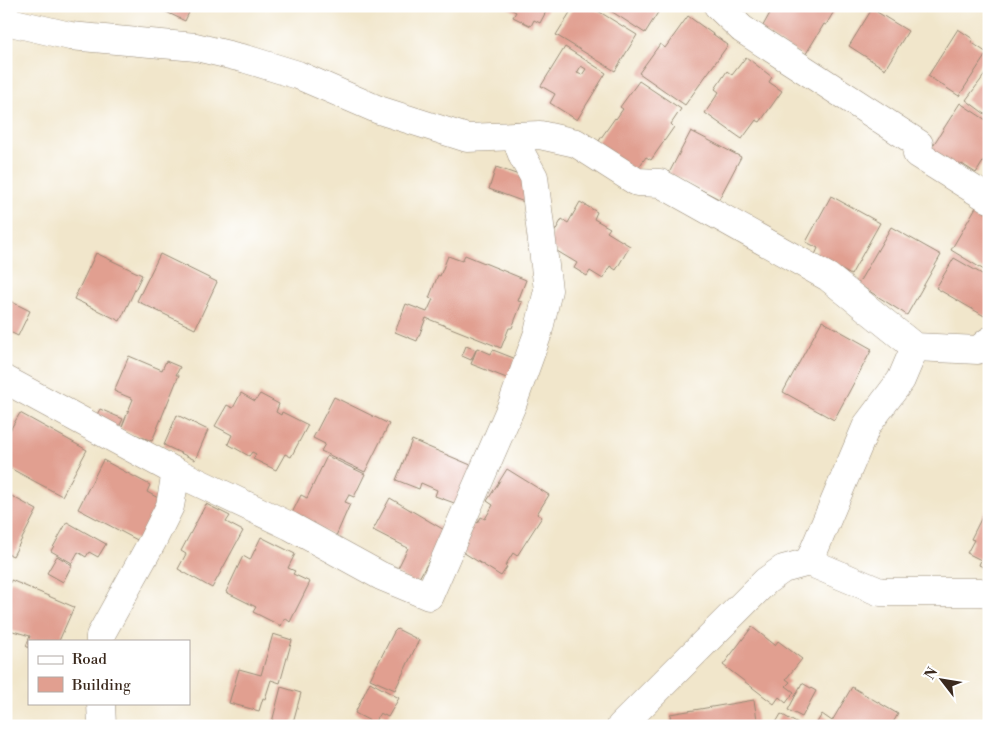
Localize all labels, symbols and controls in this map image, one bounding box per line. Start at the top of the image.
legend [28,640,190,704]
text: Road [72,650,107,669]
north arrow [918,654,968,704]
text: N [921,664,942,683]
text: Building [71,676,131,695]

